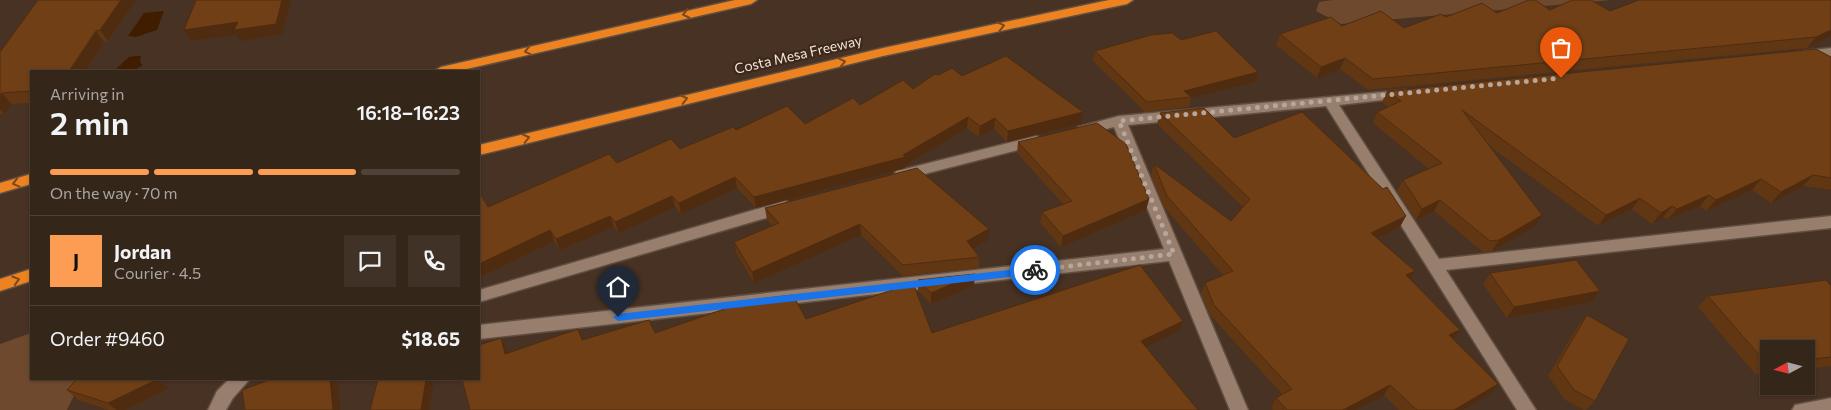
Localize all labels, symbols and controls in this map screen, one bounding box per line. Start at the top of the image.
one-way arrow [682,8,691,19]
one-way arrow [996,21,1005,32]
pin [1540,27,1582,78]
street label: Costa Mesa Freeway [733,31,863,77]
icon: bag [1547,34,1575,62]
one-way arrow [523,45,532,56]
one-way arrow [838,57,846,68]
text: Arriving in [50,84,124,103]
one-way arrow [679,94,688,105]
text: 16:18–16:23 [357,101,460,124]
text: 2 min [50,102,129,142]
one-way arrow [522,133,531,144]
one-way arrow [12,178,20,188]
text: On the way · 70 m [50,183,177,202]
button: chat [344,235,396,287]
button: phone [408,235,460,287]
text: Jordan [114,240,171,263]
courier [1010,245,1060,295]
text: J [73,249,79,272]
icon: bike [1021,256,1049,284]
text: Courier · 4.5 [114,263,201,282]
pin [597,266,639,317]
icon: home [604,273,632,301]
one-way arrow [11,276,19,286]
text: Order #9460 [50,327,165,350]
text: $18.65 [401,327,460,350]
north arrow [1760,340,1815,395]
map controls [1760,340,1815,395]

